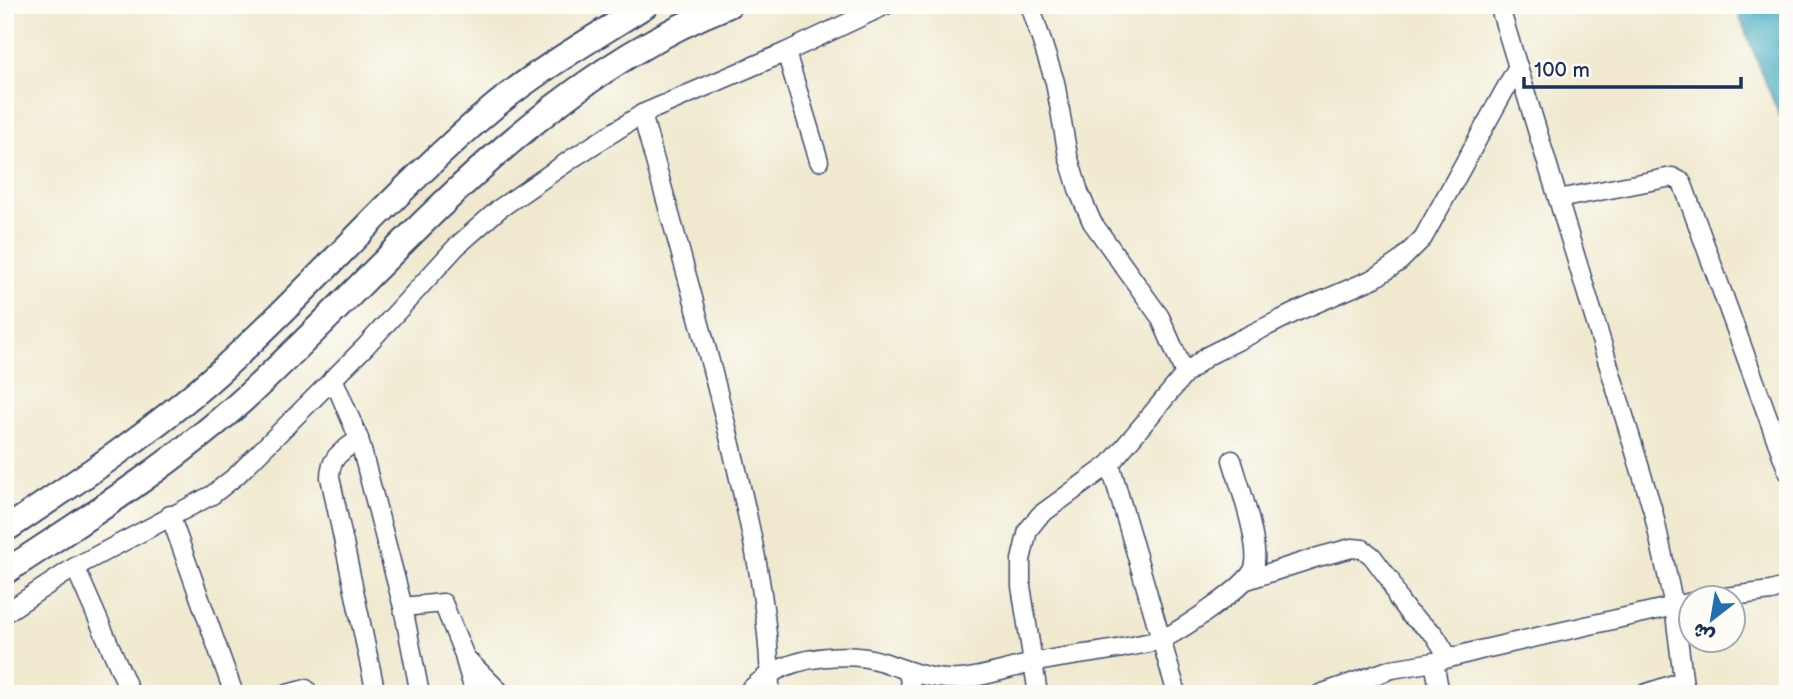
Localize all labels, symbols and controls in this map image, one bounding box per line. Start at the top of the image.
scale bar [1524,46,1741,90]
text: 100 m [1534,58,1590,83]
north arrow [1678,584,1748,654]
text: ش [1689,617,1719,648]

